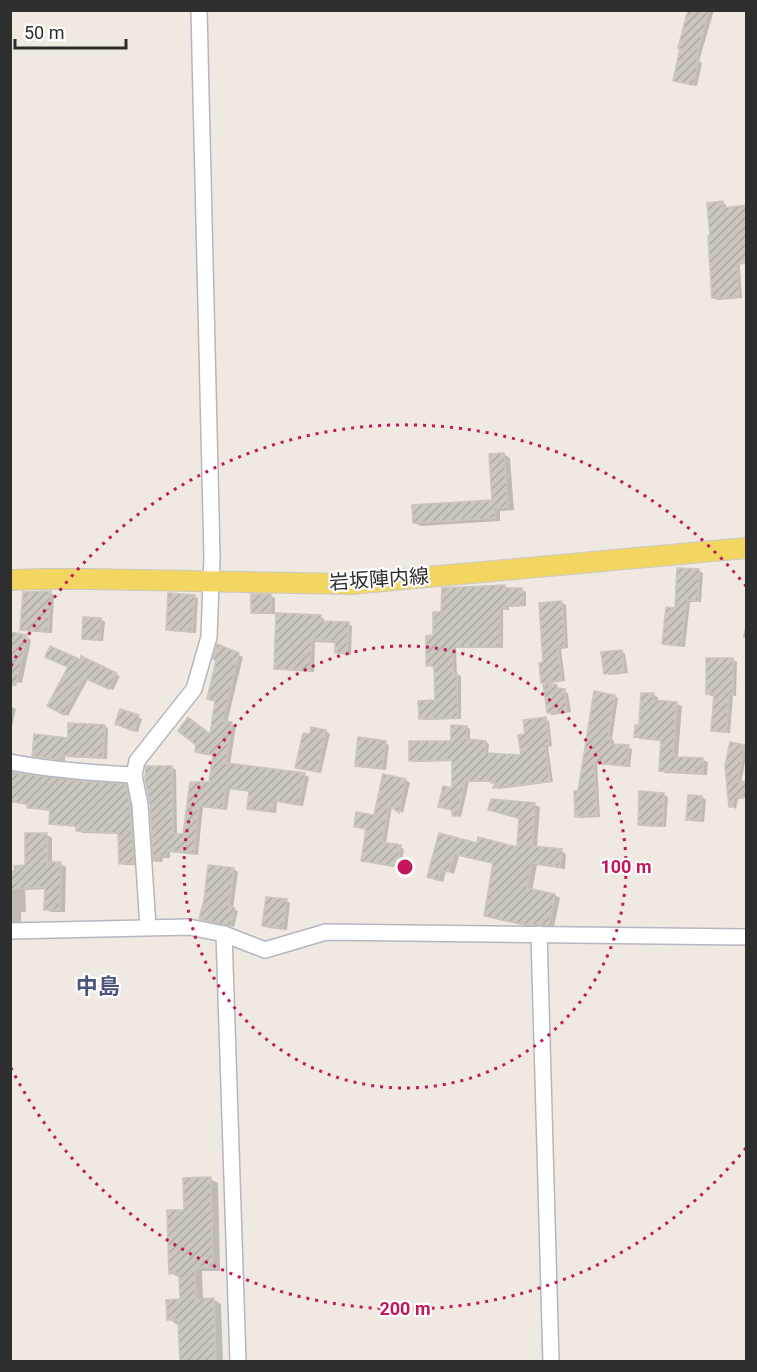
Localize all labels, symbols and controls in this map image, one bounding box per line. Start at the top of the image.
scale bar [15,12,126,50]
text: 50 m [24,22,64,43]
street label: 岩坂陣内線 [328,564,430,594]
text: 100 m [600,856,652,877]
centre of rings [395,857,415,877]
district label: 中島 [76,974,120,999]
text: 200 m [379,1298,431,1319]

